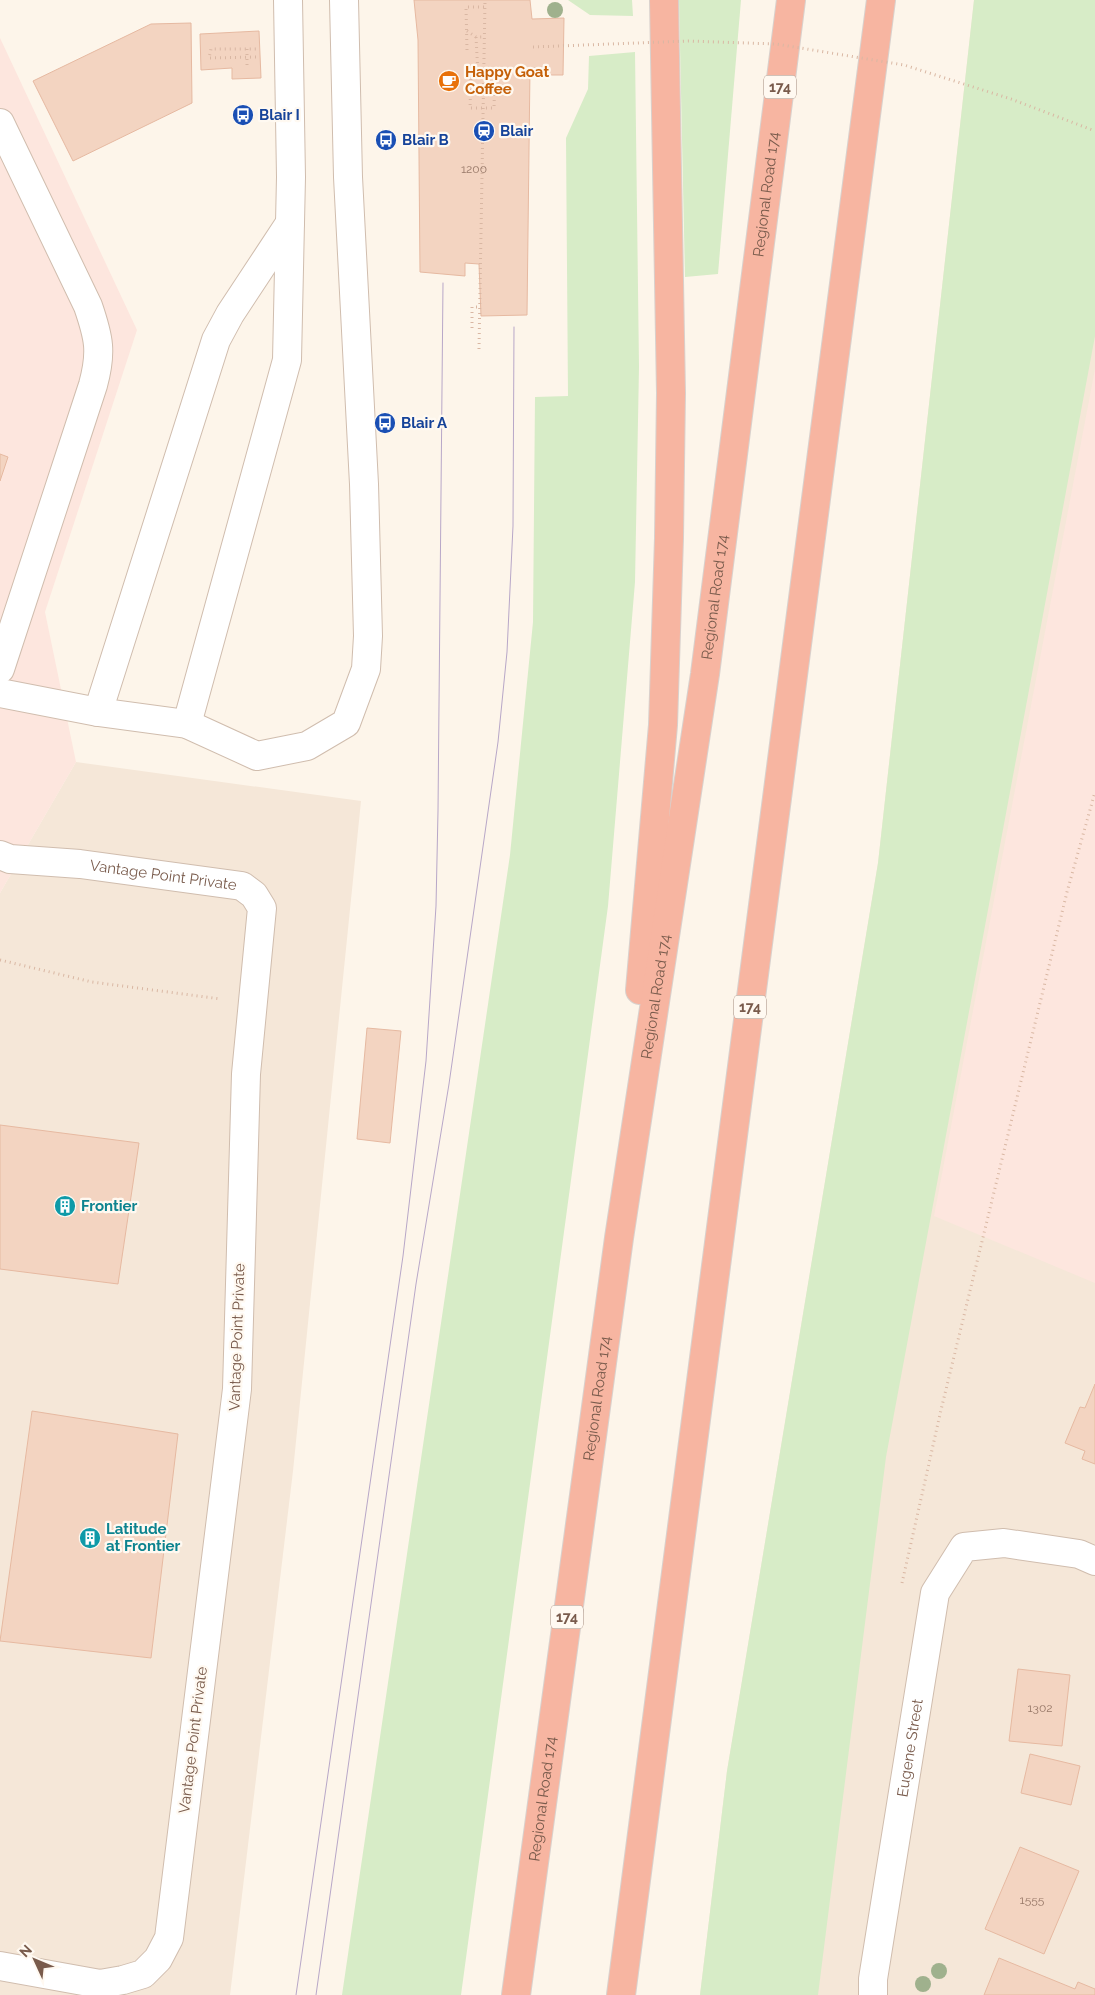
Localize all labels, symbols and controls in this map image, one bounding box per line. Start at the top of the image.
place label: Happy Goat Coffee [465,63,549,98]
cafe icon: Happy Goat Coffee [437,69,461,93]
road number: 174 [764,75,796,98]
bus stop icon: Blair I [231,103,255,127]
place label: Blair I [259,106,300,124]
station icon: Blair [472,119,496,143]
place label: Blair [500,122,533,140]
bus stop icon: Blair B [374,128,398,152]
place label: Blair B [402,131,449,149]
street label: Regional Road 174 [749,131,783,258]
house number: 1200 [461,162,487,176]
bus stop icon: Blair A [373,411,397,435]
place label: Blair A [401,414,448,432]
street label: Regional Road 174 [698,534,732,661]
street label: Vantage Point Private [89,856,238,894]
street label: Regional Road 174 [637,933,674,1060]
road number: 174 [734,996,766,1019]
building icon: Frontier [53,1194,77,1218]
place label: Frontier [81,1197,138,1215]
street label: Vantage Point Private [225,1263,249,1411]
street label: Regional Road 174 [580,1335,615,1462]
place label: Latitude at Frontier [106,1520,181,1555]
building icon: Latitude at Frontier [78,1526,102,1550]
road number: 174 [551,1605,583,1628]
street label: Vantage Point Private [175,1665,211,1814]
street label: Eugene Street [893,1698,927,1798]
house number: 1302 [1027,1701,1053,1715]
street label: Regional Road 174 [525,1735,560,1862]
house number: 1555 [1020,1893,1045,1907]
north arrow [10,1935,60,1985]
text: N [16,1942,35,1960]

